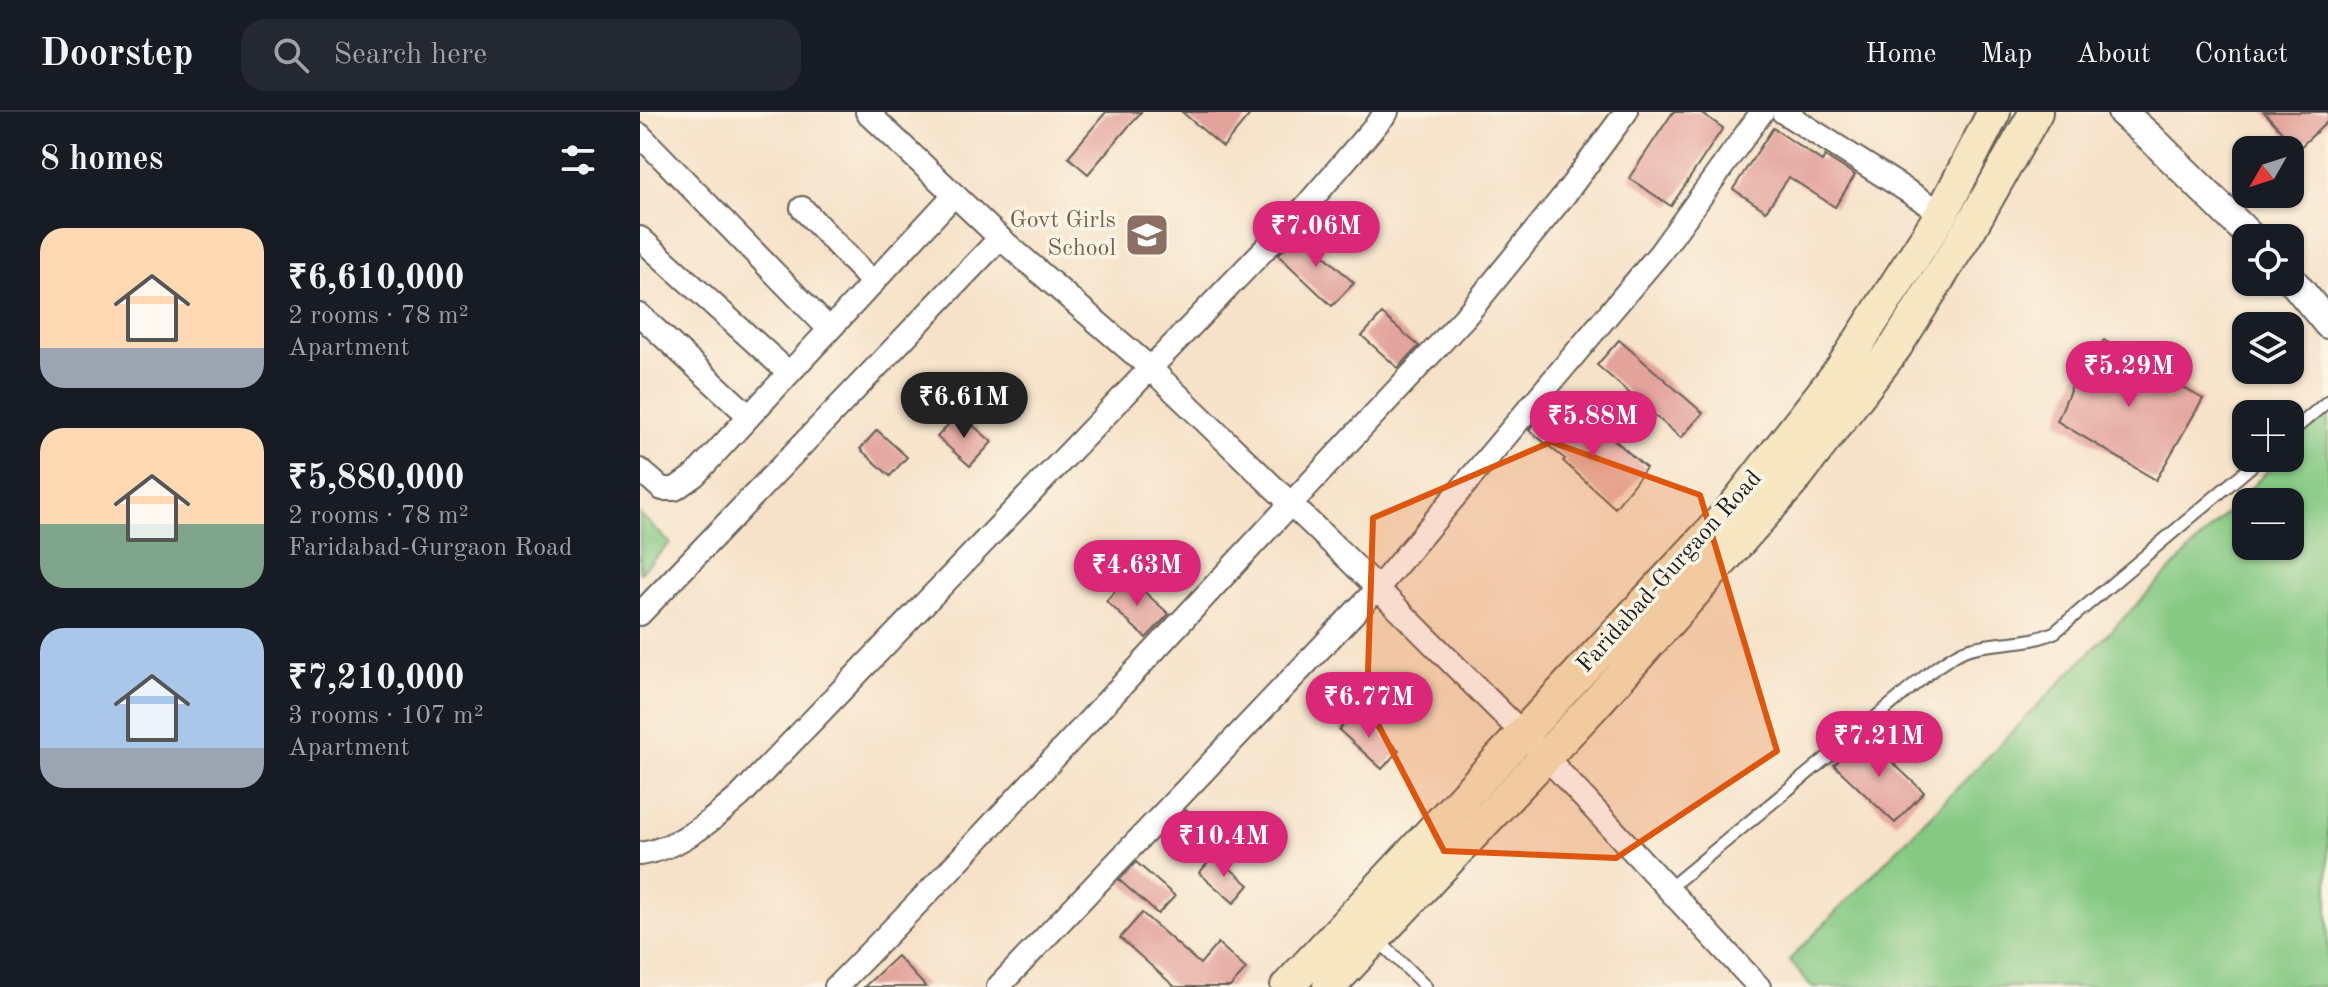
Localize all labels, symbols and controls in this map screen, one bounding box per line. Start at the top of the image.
search box [241,19,801,91]
icon: search [269,33,313,77]
text: Doorstep [40,36,193,74]
text: Search here [333,40,487,70]
text: Home [1865,41,1936,69]
text: Map [1980,41,2032,69]
text: About [2076,41,2151,69]
text: Contact [2195,41,2288,69]
north arrow [2232,136,2304,208]
map controls [2232,136,2304,560]
icon: filters [556,138,600,182]
text: 8 homes [40,143,163,177]
pin: ₹7.06M [1251,201,1381,269]
place label: Govt Girls School [1009,209,1116,261]
school or university icon: Govt Girls School [1123,211,1171,259]
text: ₹7.06M [1271,214,1361,240]
button: locate [2232,224,2304,296]
icon: home [104,260,200,356]
text: ₹6,610,000 [288,262,465,296]
text: 2 rooms · 78 m² [288,303,469,329]
button: layers [2232,312,2304,384]
text: Apartment [288,335,410,361]
pin: ₹5.29M [2064,341,2194,409]
text: ₹5.29M [2084,354,2174,380]
pin: ₹6.61M [899,372,1029,440]
text: ₹6.61M [919,385,1009,411]
pin: ₹5.88M [1528,391,1658,459]
button: + [2232,400,2304,472]
text: ₹5.88M [1548,404,1638,430]
icon: home [104,460,200,556]
text: ₹5,880,000 [288,462,465,496]
street label: Faridabad-Gurgaon Road [1573,466,1767,678]
button: − [2232,488,2304,560]
text: 2 rooms · 78 m² [288,503,469,529]
text: Faridabad-Gurgaon Road [288,535,573,561]
pin: ₹4.63M [1072,540,1202,608]
text: ₹4.63M [1092,553,1182,579]
icon: home [104,660,200,756]
text: ₹7,210,000 [288,662,465,696]
pin: ₹6.77M [1304,672,1434,740]
text: ₹6.77M [1324,685,1414,711]
text: 3 rooms · 107 m² [288,703,484,729]
pin: ₹7.21M [1814,711,1944,779]
text: ₹7.21M [1834,724,1924,750]
text: Apartment [288,735,410,761]
pin: ₹10.4M [1159,811,1289,879]
text: ₹10.4M [1179,824,1269,850]

